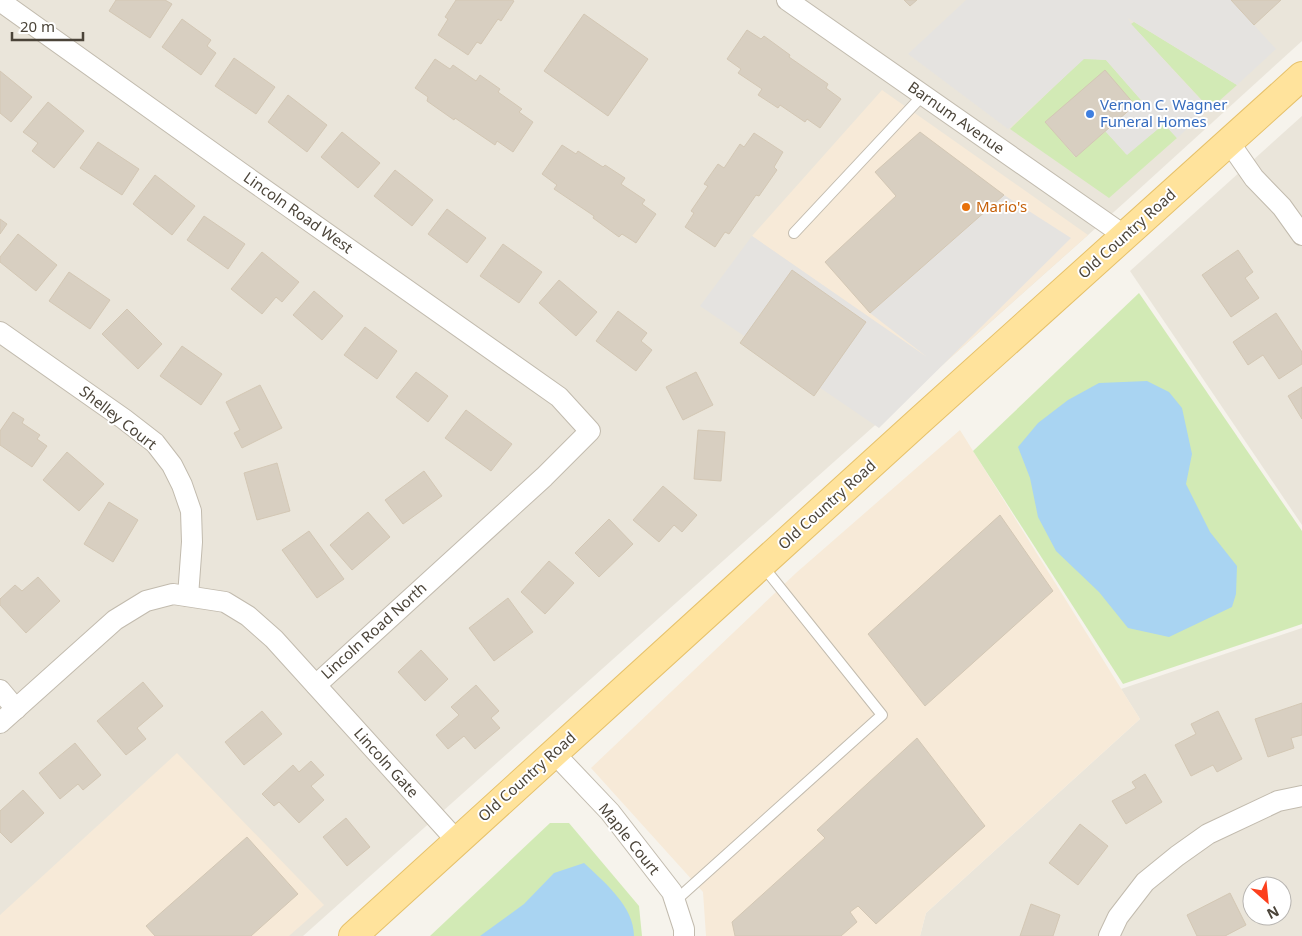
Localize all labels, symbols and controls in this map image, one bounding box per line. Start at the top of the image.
scale bar [12,10,84,42]
text: 20 m [20,16,55,36]
street label: Barnum Avenue [904,76,1009,158]
place label: Vernon C. Wagner Funeral Homes [1100,94,1228,131]
marker: Vernon C. Wagner Funeral Homes [1084,108,1096,120]
street label: Lincoln Road West [240,167,358,258]
street label: Old Country Road [1073,184,1179,283]
place label: Mario's [976,196,1027,216]
marker: Mario's [960,201,972,213]
street label: Shelley Court [76,381,162,454]
street label: Old Country Road [773,455,879,554]
street label: Lincoln Road North [316,577,430,683]
street label: Lincoln Gate [350,723,423,802]
street label: Old Country Road [473,727,579,826]
street label: Maple Court [595,798,665,879]
north arrow [1242,876,1292,926]
text: N [1264,902,1283,924]

